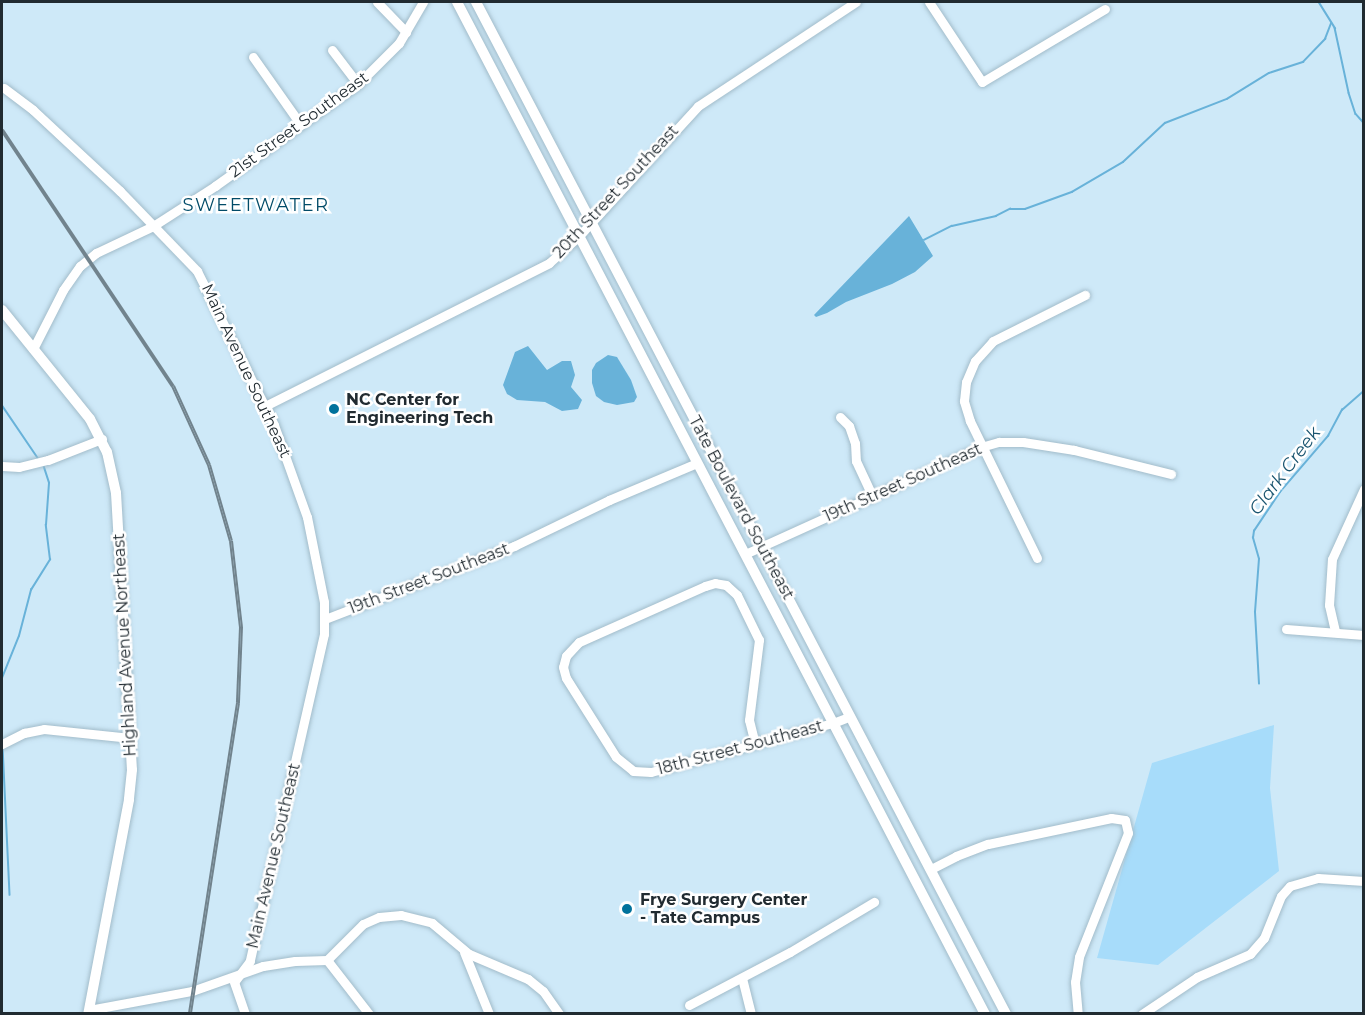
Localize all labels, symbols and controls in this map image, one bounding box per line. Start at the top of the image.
street label: 21st Street Southeast [226,68,372,182]
street label: 20th Street Southeast [549,121,683,263]
district label: SWEETWATER [182,194,330,216]
street label: Main Avenue Southeast [197,281,295,461]
place label: NC Center for Engineering Tech [346,390,493,428]
marker: NC Center for Engineering Tech [327,402,341,416]
street label: Tate Boulevard Southeast [684,413,798,603]
water label: Clark Creek [1245,423,1325,519]
street label: 19th Street Southeast [821,439,985,527]
street label: Highland Avenue Northeast [110,533,140,757]
street label: 19th Street Southeast [346,539,512,619]
street label: 18th Street Southeast [655,717,825,779]
street label: Main Avenue Southeast [243,761,305,951]
place label: Frye Surgery Center - Tate Campus [640,890,807,928]
marker: Frye Surgery Center - Tate Campus [618,900,636,918]

